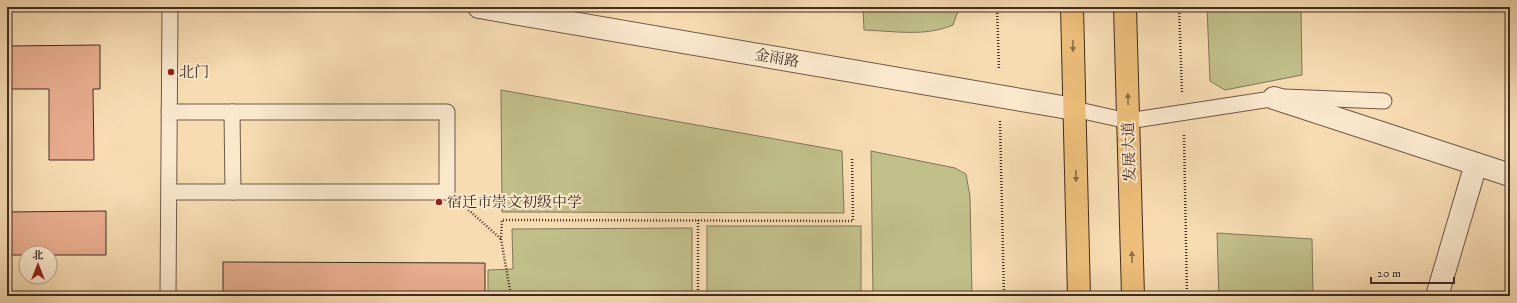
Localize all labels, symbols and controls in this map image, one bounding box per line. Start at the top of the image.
one-way arrow [1070,40,1076,53]
street label: 金雨路 [753,45,801,72]
place label: 北门 [179,63,209,82]
marker: 北门 [166,67,176,77]
one-way arrow [1125,92,1131,105]
street label: 发展大道 [1119,122,1140,182]
one-way arrow [1073,170,1079,183]
place label: 宿迁市崇文初级中学 [447,193,582,212]
marker: 宿迁市崇文初级中学 [434,197,444,207]
north arrow [18,245,58,285]
text: 北 [33,249,44,263]
one-way arrow [1129,250,1135,263]
scale bar [1371,259,1454,285]
text: 20 m [1377,266,1401,281]

